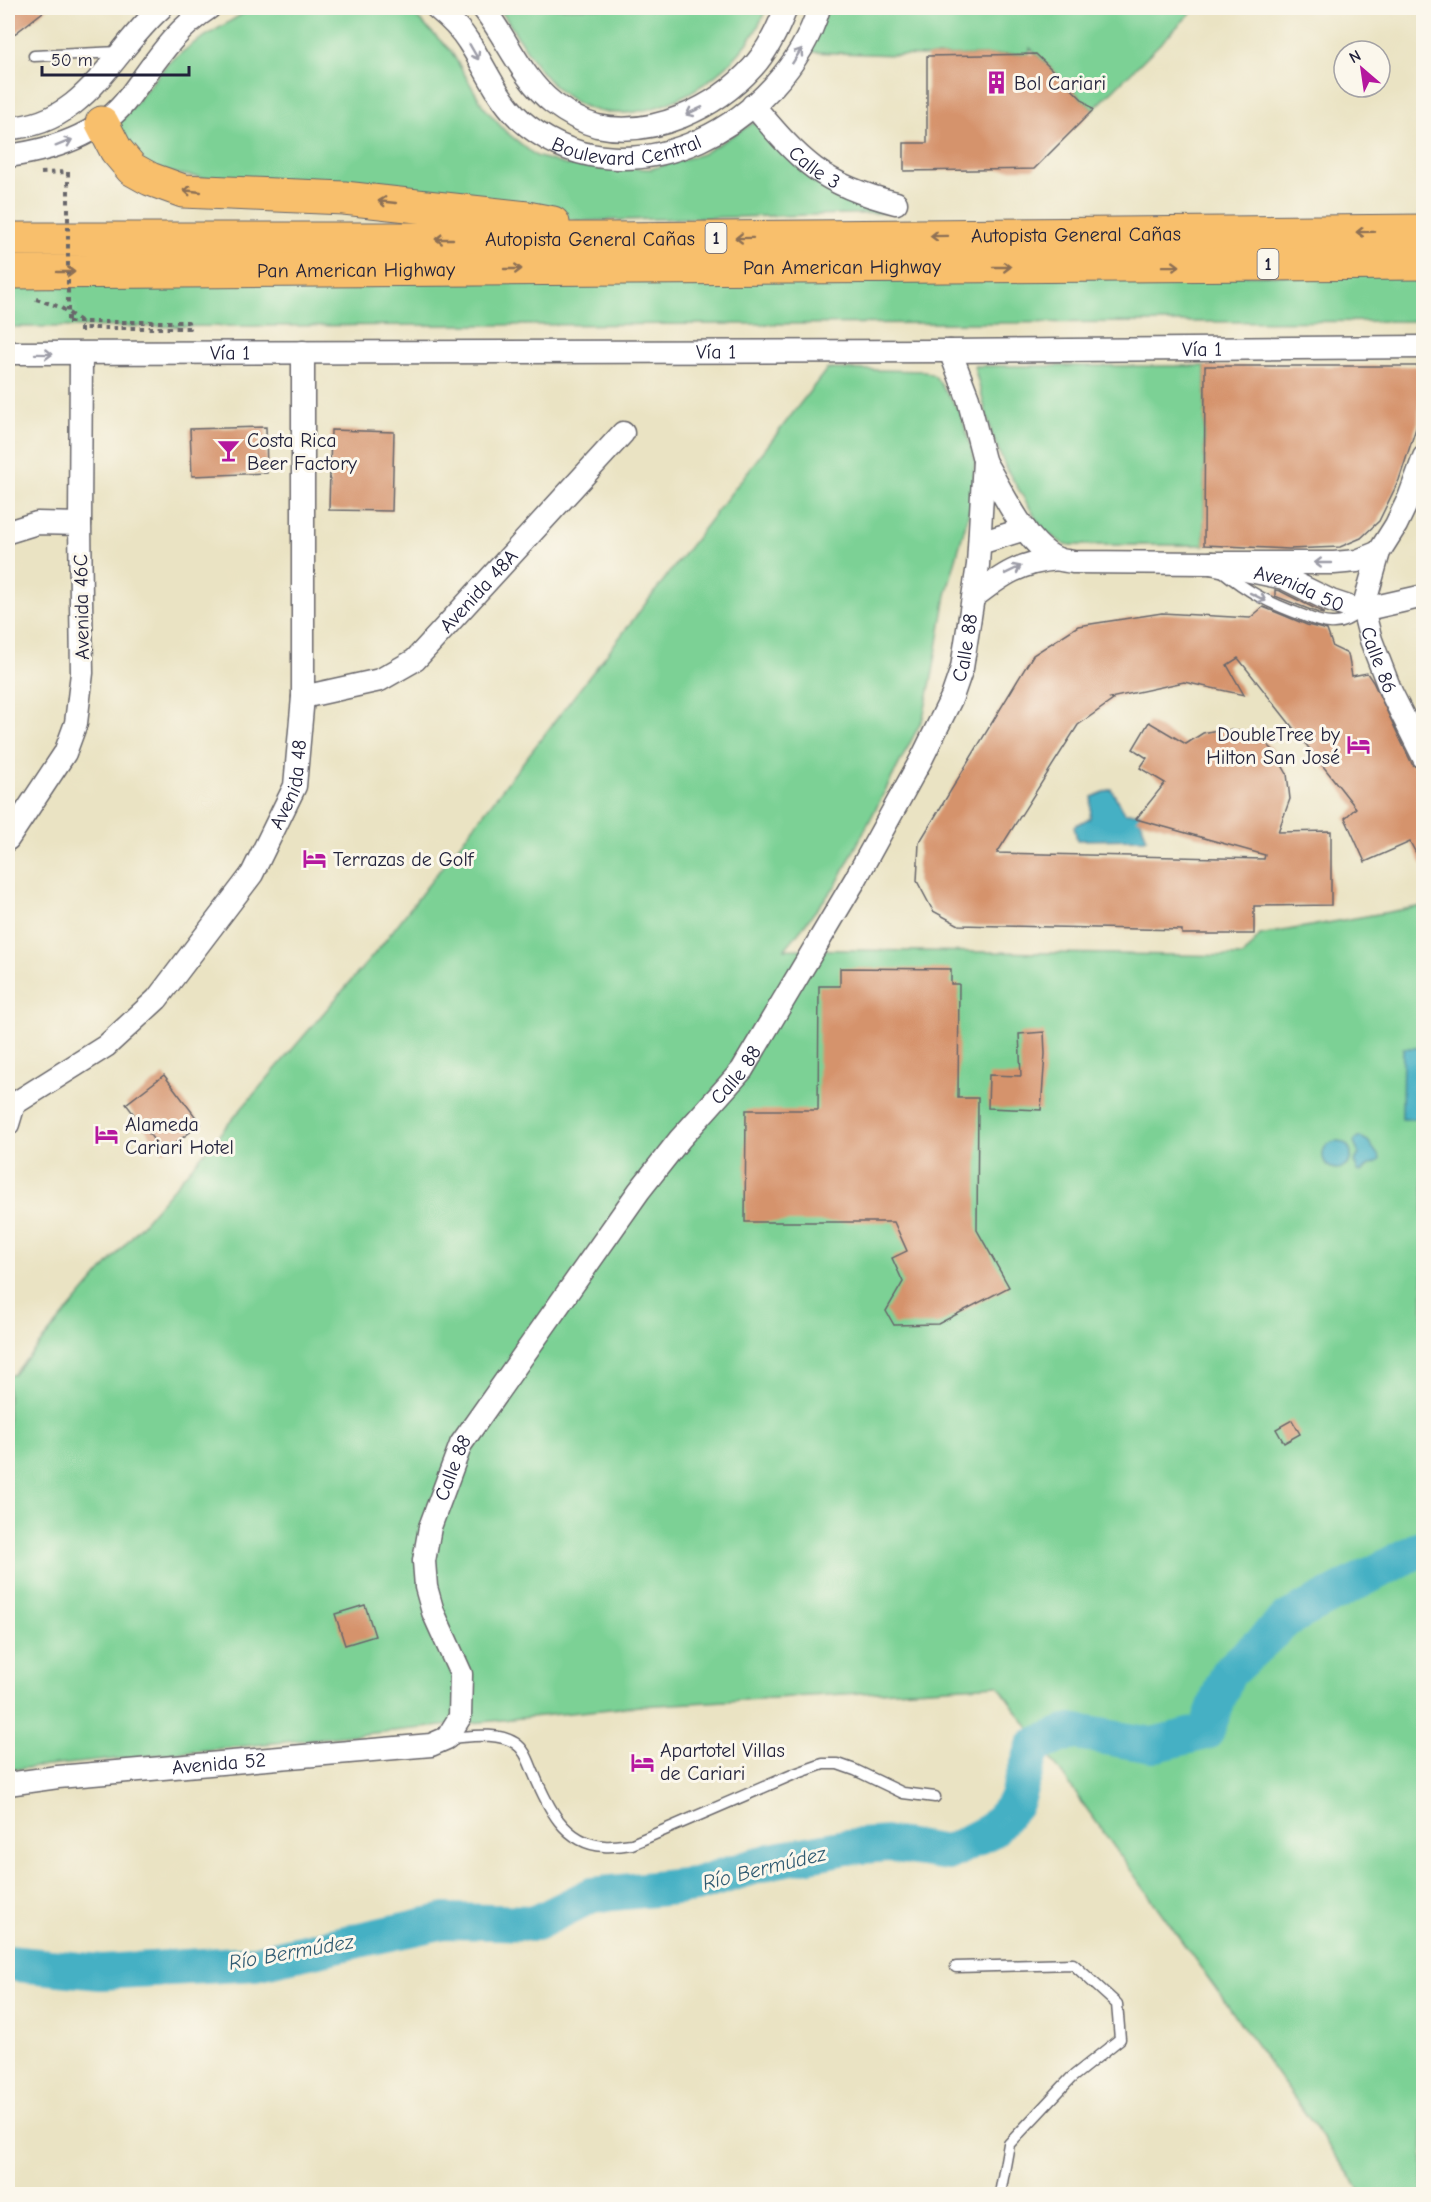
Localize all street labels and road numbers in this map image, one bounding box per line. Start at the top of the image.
street label: Boulevard Central [548,130,705,170]
street label: Calle 3 [784,141,844,194]
street label: Autopista General Cañas [971,222,1181,247]
road number: 1 [706,223,726,253]
street label: Autopista General Cañas [485,227,695,251]
road number: 1 [1258,249,1278,279]
street label: Pan American Highway [743,255,941,279]
street label: Pan American Highway [257,258,455,282]
street label: Vía 1 [1182,338,1222,361]
street label: Vía 1 [696,340,736,364]
street label: Vía 1 [210,341,250,365]
street label: Avenida 48A [435,545,523,637]
street label: Avenida 46C [69,554,94,660]
street label: Avenida 50 [1252,561,1347,617]
street label: Calle 88 [947,612,982,685]
street label: Calle 86 [1356,624,1401,696]
street label: Avenida 48 [265,739,311,833]
street label: Calle 88 [706,1041,766,1109]
street label: Calle 88 [430,1430,476,1504]
street label: Avenida 52 [171,1748,267,1779]

